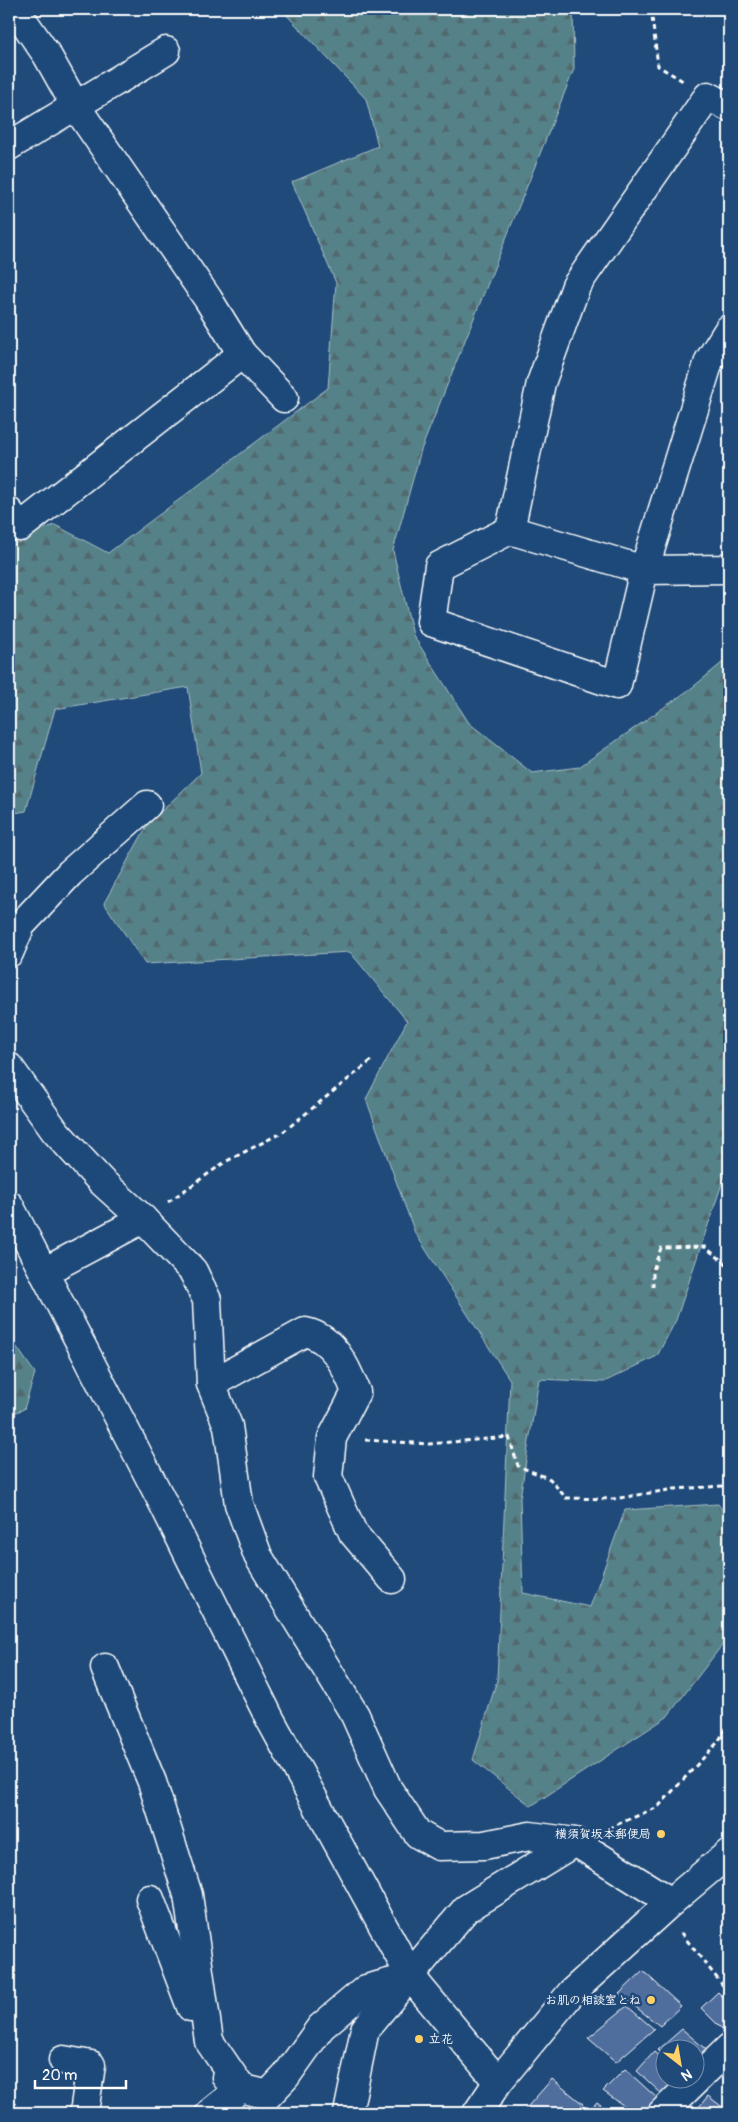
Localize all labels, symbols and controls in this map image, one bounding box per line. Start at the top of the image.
place label: 横須賀坂本郵便局 [555,1827,651,1842]
marker: 横須賀坂本郵便局 [655,1828,667,1840]
place label: お肌の相談室とね [545,1993,641,2008]
marker: お肌の相談室とね [645,1994,657,2006]
place label: 立花 [429,2032,453,2047]
marker: 立花 [413,2033,425,2045]
north arrow [656,2040,706,2090]
scale bar [35,2057,126,2089]
text: N [678,2065,695,2084]
text: 20 m [42,2066,77,2085]

